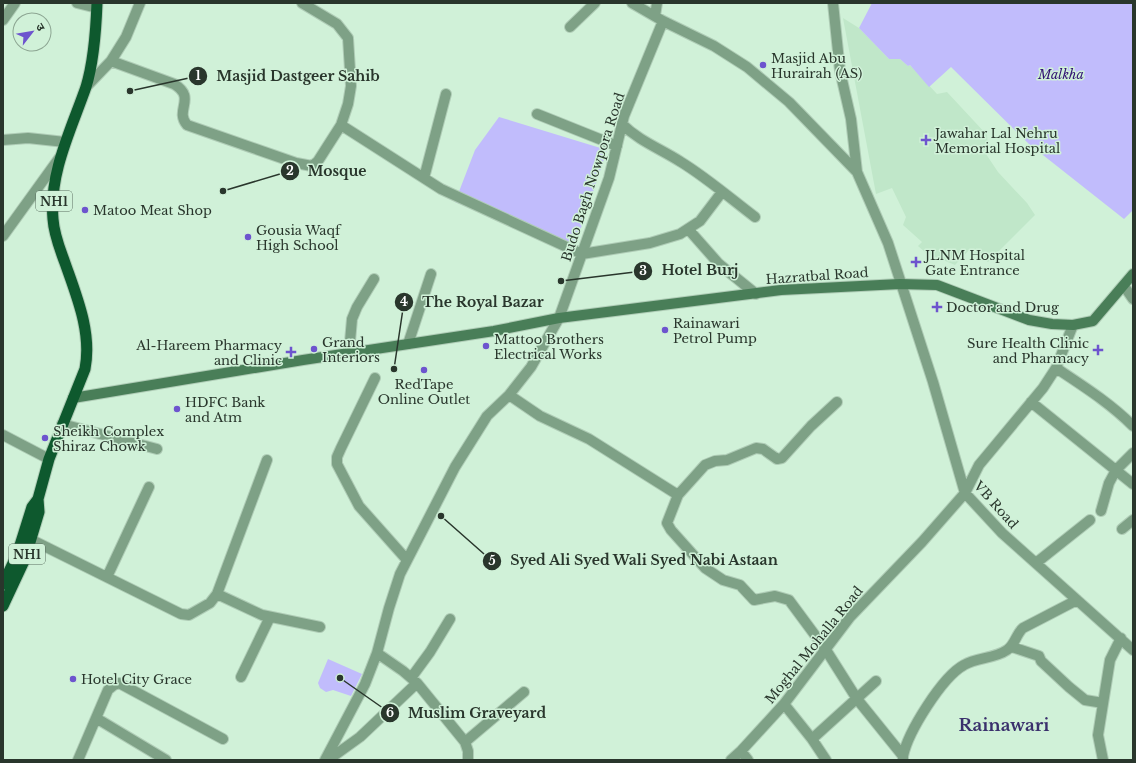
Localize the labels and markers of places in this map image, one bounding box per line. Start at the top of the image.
place label: Masjid Abu Hurairah (AS) [771,50,862,82]
marker: Masjid Abu Hurairah (AS) [758,60,768,70]
callout: Masjid Dastgeer Sahib [188,63,387,89]
place label: Jawahar Lal Nehru Memorial Hospital [933,125,1060,157]
marker: Jawahar Lal Nehru Memorial Hospital [920,134,932,146]
callout: Mosque [280,158,375,184]
place label: Matoo Meat Shop [93,202,212,219]
marker: Matoo Meat Shop [80,205,90,215]
place label: Gousia Waqf High School [256,222,342,254]
marker: Gousia Waqf High School [243,232,253,242]
place label: JLNM Hospital Gate Entrance [923,247,1025,279]
marker: JLNM Hospital Gate Entrance [910,256,922,268]
callout: Hotel Burj [633,258,746,284]
callout: The Royal Bazar [394,289,552,315]
place label: Doctor and Drug [946,299,1059,316]
marker: Doctor and Drug [931,301,943,313]
place label: Rainawari Petrol Pump [673,315,757,347]
marker: Rainawari Petrol Pump [660,325,670,335]
place label: Mattoo Brothers Electrical Works [494,331,604,363]
place label: Grand Interiors [322,334,380,366]
place label: Sure Health Clinic and Pharmacy [967,335,1090,367]
place label: Al-Hareem Pharmacy and Clinic [135,337,283,369]
marker: Mattoo Brothers Electrical Works [481,341,491,351]
marker: Grand Interiors [309,344,319,354]
marker: Sure Health Clinic and Pharmacy [1092,344,1104,356]
marker: Al-Hareem Pharmacy and Clinic [285,346,297,358]
marker: RedTape Online Outlet [419,365,429,375]
place label: RedTape Online Outlet [378,376,470,408]
place label: HDFC Bank and Atm [185,394,265,426]
marker: HDFC Bank and Atm [172,404,182,414]
place label: Sheikh Complex Shiraz Chowk [53,423,164,455]
marker: Sheikh Complex Shiraz Chowk [40,433,50,443]
callout: Syed Ali Syed Wali Syed Nabi Astaan [482,548,787,574]
place label: Hotel City Grace [81,671,192,688]
marker: Hotel City Grace [68,674,78,684]
callout: Muslim Graveyard [380,700,554,726]

